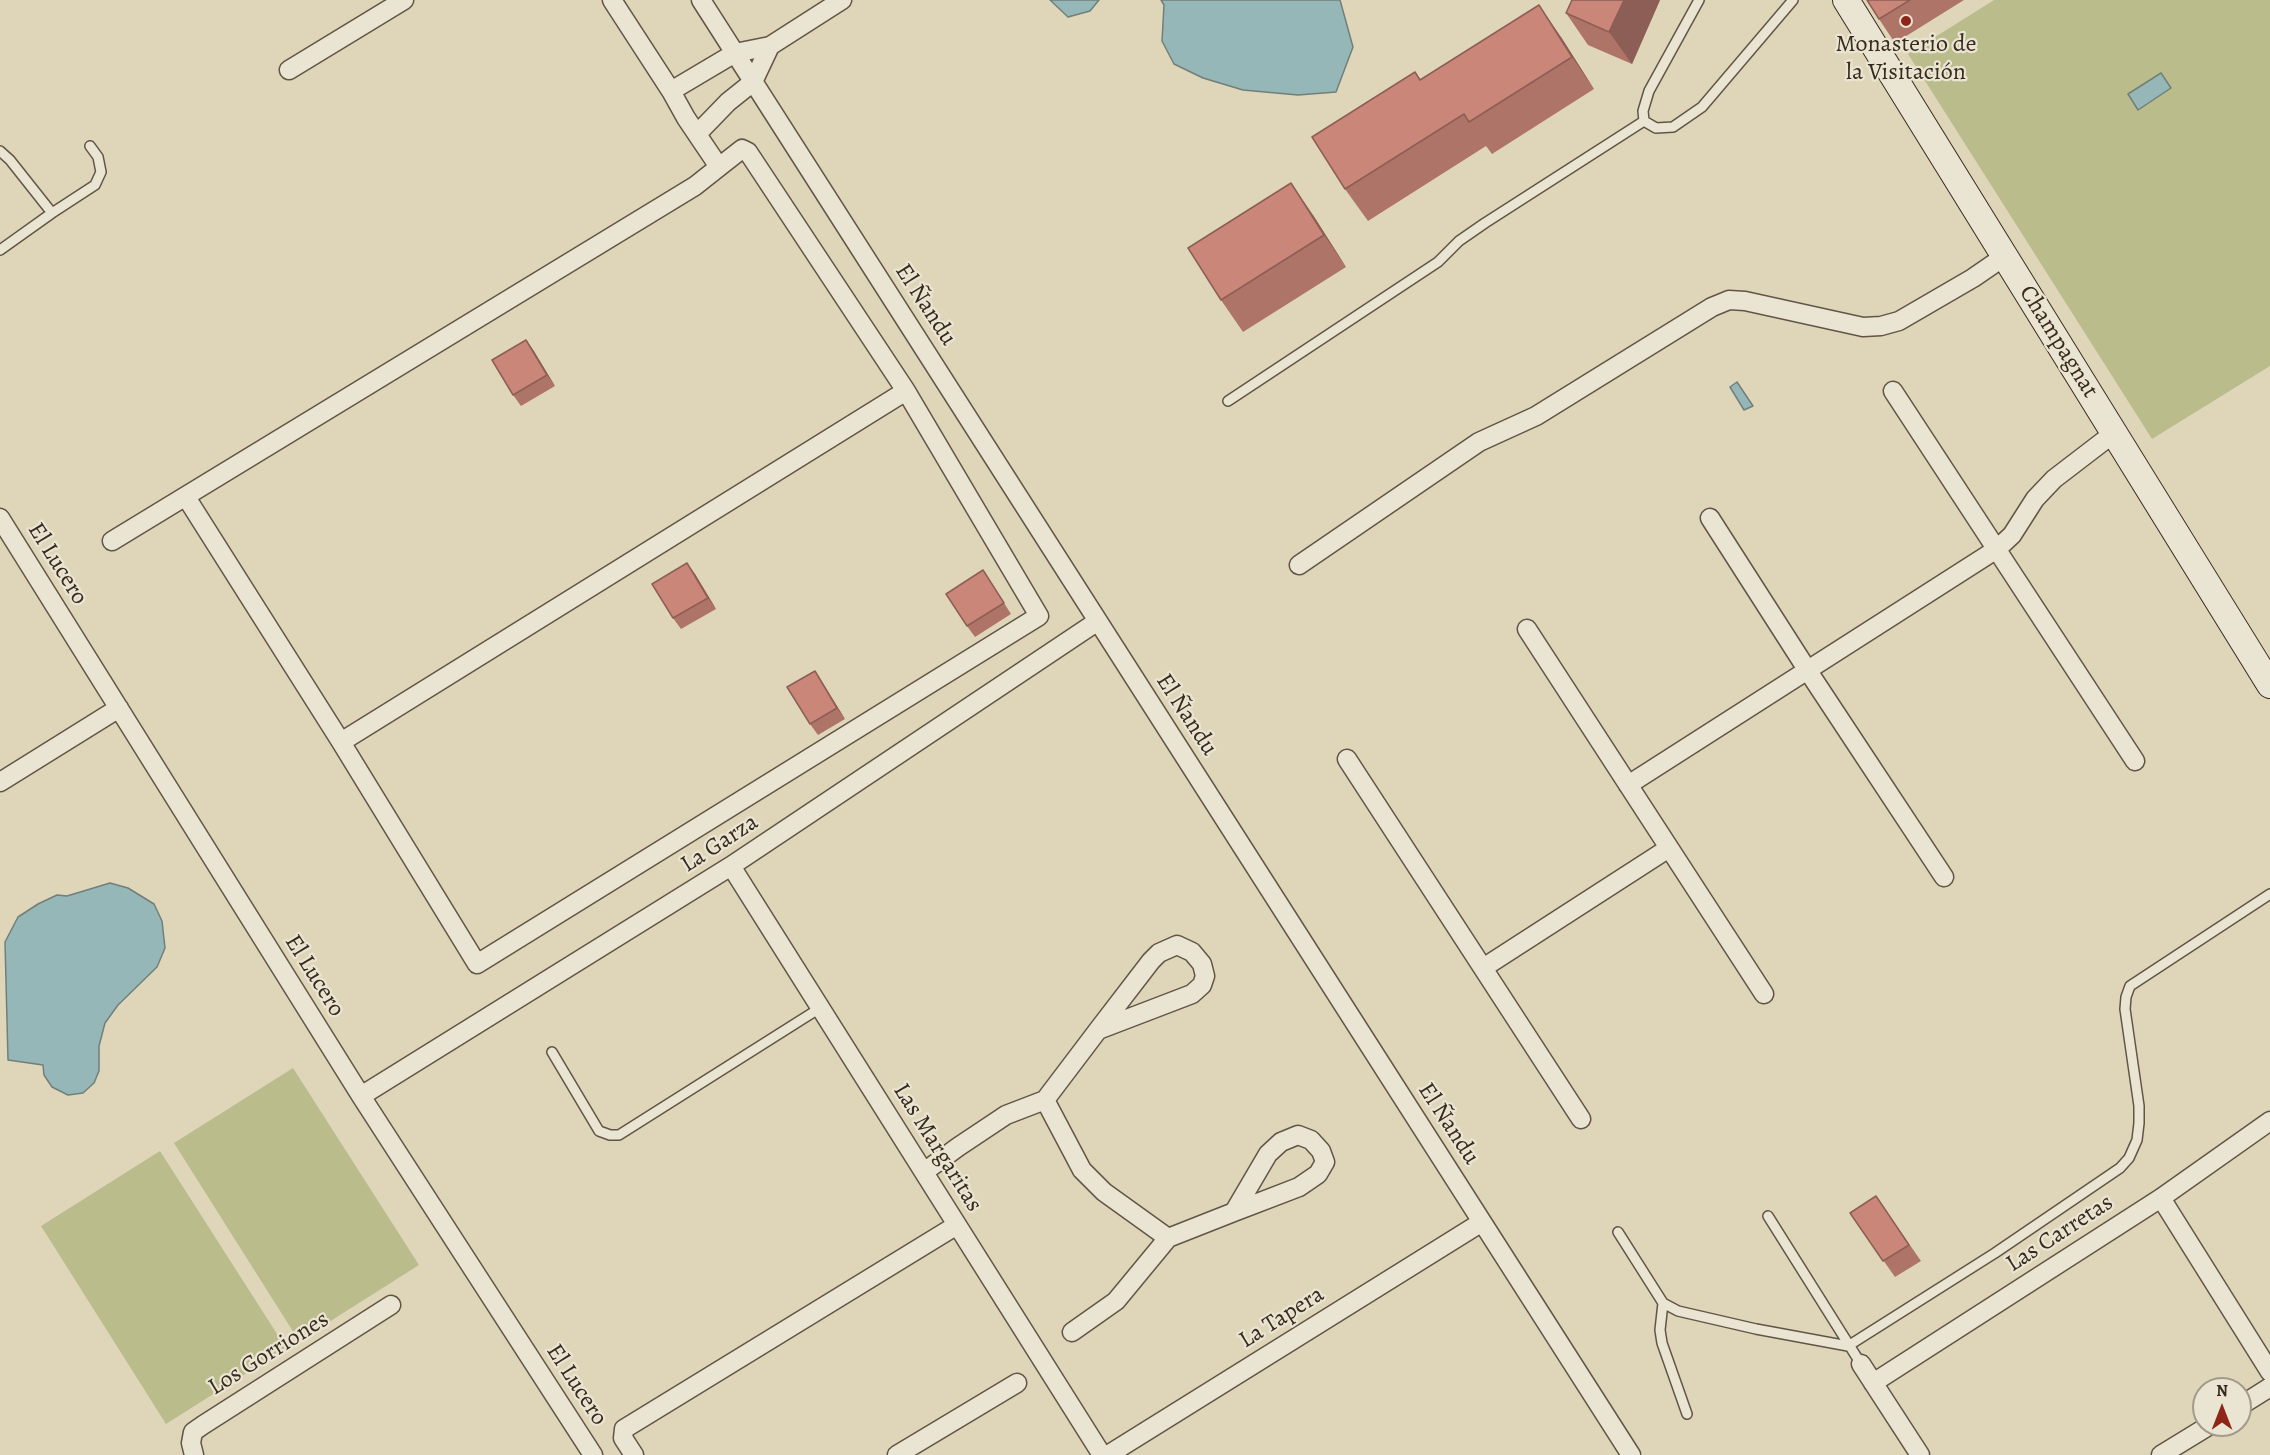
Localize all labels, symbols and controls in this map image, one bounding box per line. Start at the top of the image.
marker: Monasterio de la Visitación [1899,14,1913,28]
place label: Monasterio de la Visitación [1836,31,1976,87]
street label: El Ñandu [888,259,962,351]
street label: Champagnat [2012,280,2104,404]
street label: El Lucero [21,518,93,610]
street label: El Ñandu [1149,669,1223,761]
street label: La Garza [676,808,764,880]
street label: El Lucero [278,930,350,1022]
street label: El Ñandu [1411,1078,1485,1170]
street label: Las Margaritas [886,1079,988,1217]
street label: Las Carretas [2001,1189,2119,1279]
street label: La Tapera [1234,1281,1330,1355]
street label: Los Gorriones [203,1306,335,1402]
street label: El Lucero [539,1339,613,1431]
north arrow [2192,1377,2252,1437]
text: N [2216,1380,2228,1402]

